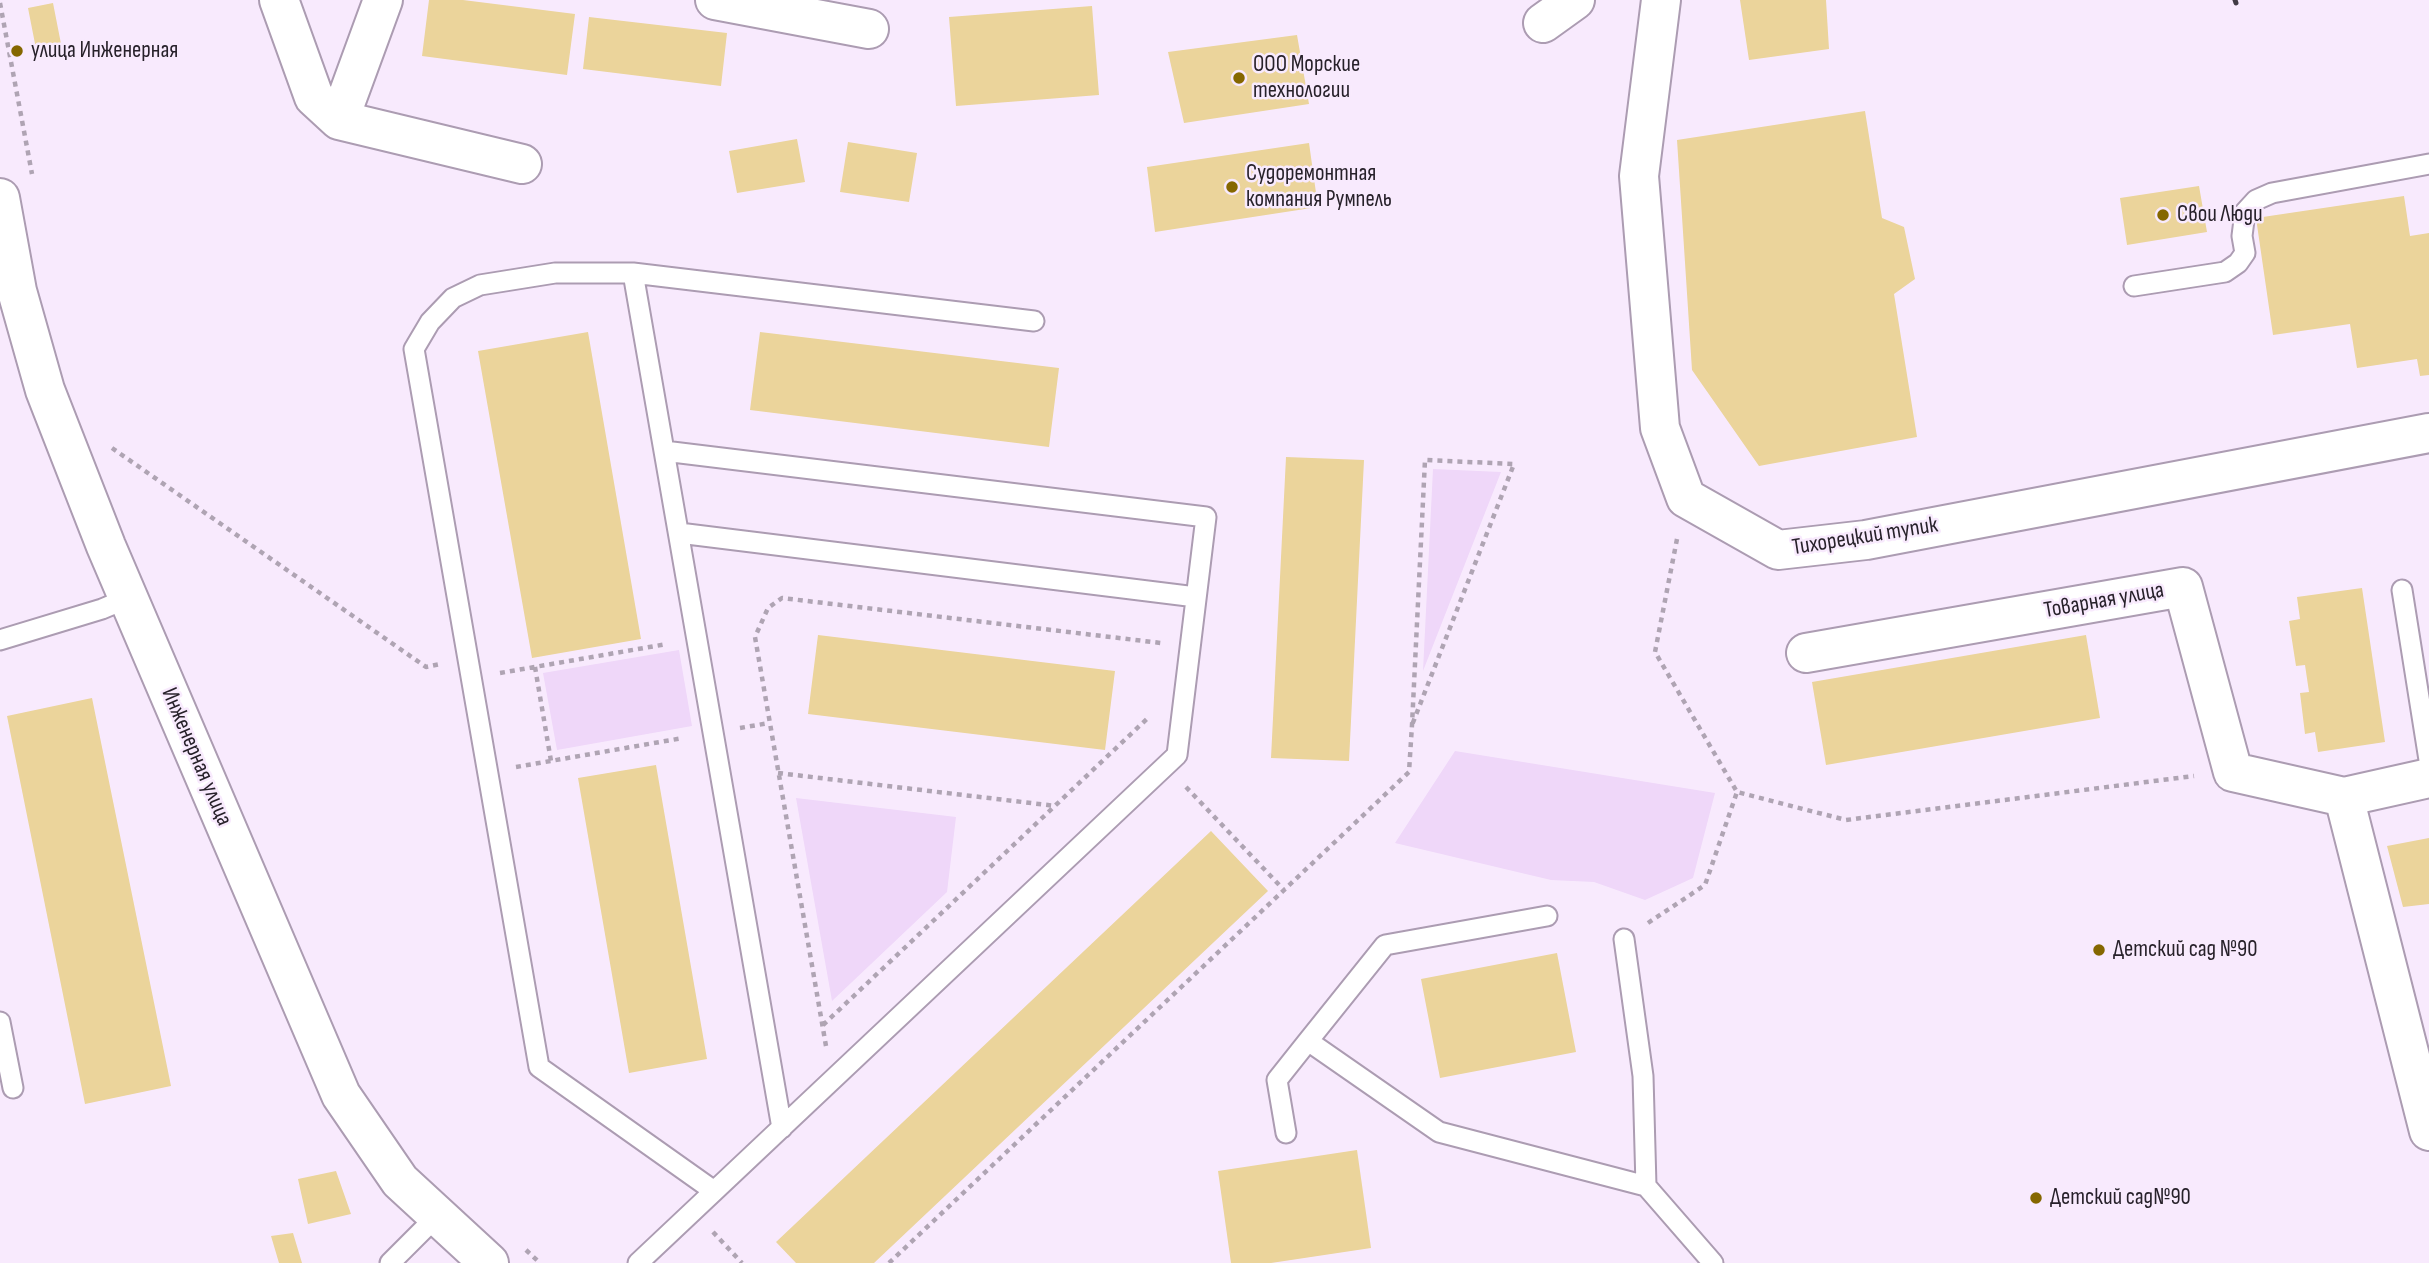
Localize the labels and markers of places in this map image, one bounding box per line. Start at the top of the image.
place label: улица Инженерная [31,37,178,65]
marker: улица Инженерная [9,43,25,59]
place label: ООО Морские технологии [1253,51,1360,105]
marker: ООО Морские технологии [1231,70,1247,86]
place label: Судоремонтная компания Румпель [1246,160,1392,214]
marker: Судоремонтная компания Румпель [1224,179,1240,195]
place label: Свои Люди [2177,201,2263,229]
marker: Свои Люди [2155,207,2171,223]
place label: Детский сад №90 [2113,936,2258,964]
marker: Детский сад №90 [2091,942,2107,958]
place label: Детский сад№90 [2050,1184,2191,1212]
marker: Детский сад№90 [2028,1190,2044,1206]

